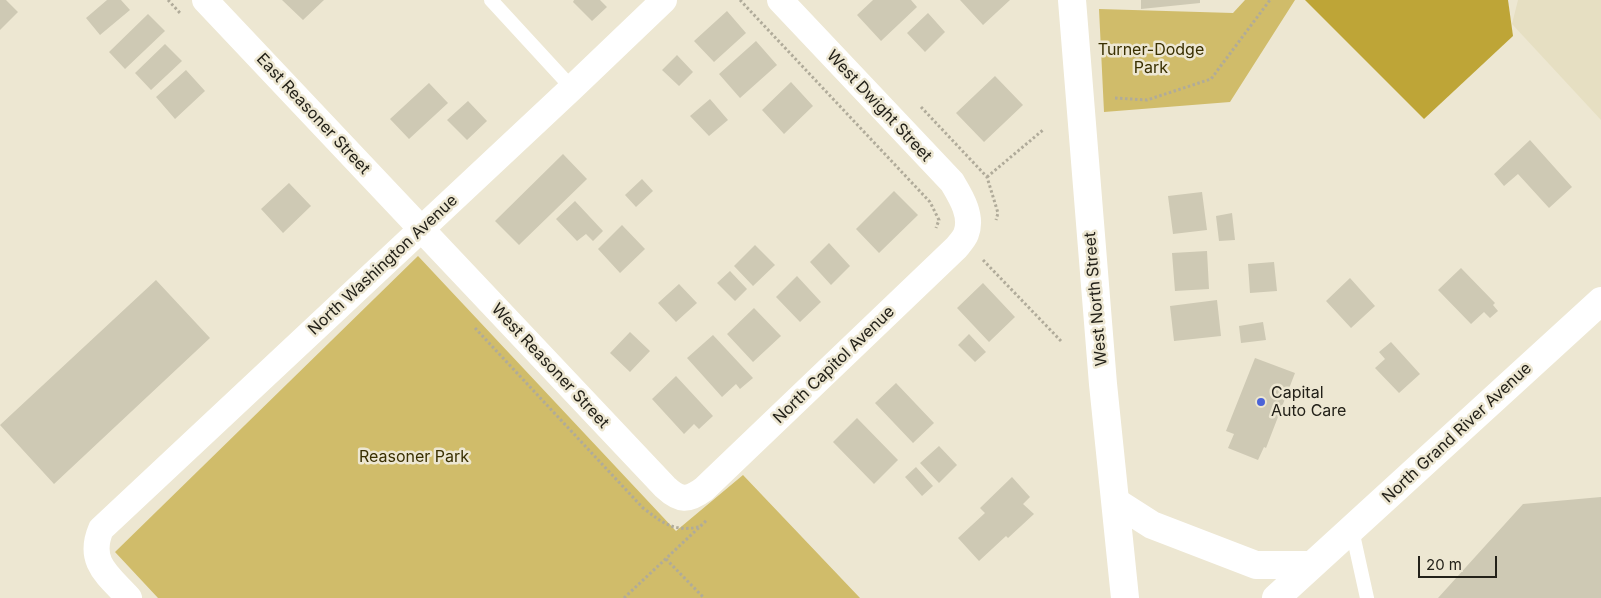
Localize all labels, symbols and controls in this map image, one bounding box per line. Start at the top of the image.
park label: Turner-Dodge Park [1098,40,1204,78]
street label: West Dwight Street [822,46,936,166]
street label: East Reasoner Street [252,50,374,178]
street label: North Washington Avenue [304,191,462,339]
street label: West North Street [1081,231,1111,367]
street label: West Reasoner Street [487,300,613,432]
street label: North Capitol Avenue [770,302,898,428]
street label: North Grand River Avenue [1379,359,1535,507]
place label: Capital Auto Care [1271,383,1346,421]
marker: Capital Auto Care [1255,396,1267,408]
park label: Reasoner Park [359,447,469,467]
scale bar [1421,546,1500,578]
text: 20 m [1426,555,1462,574]

